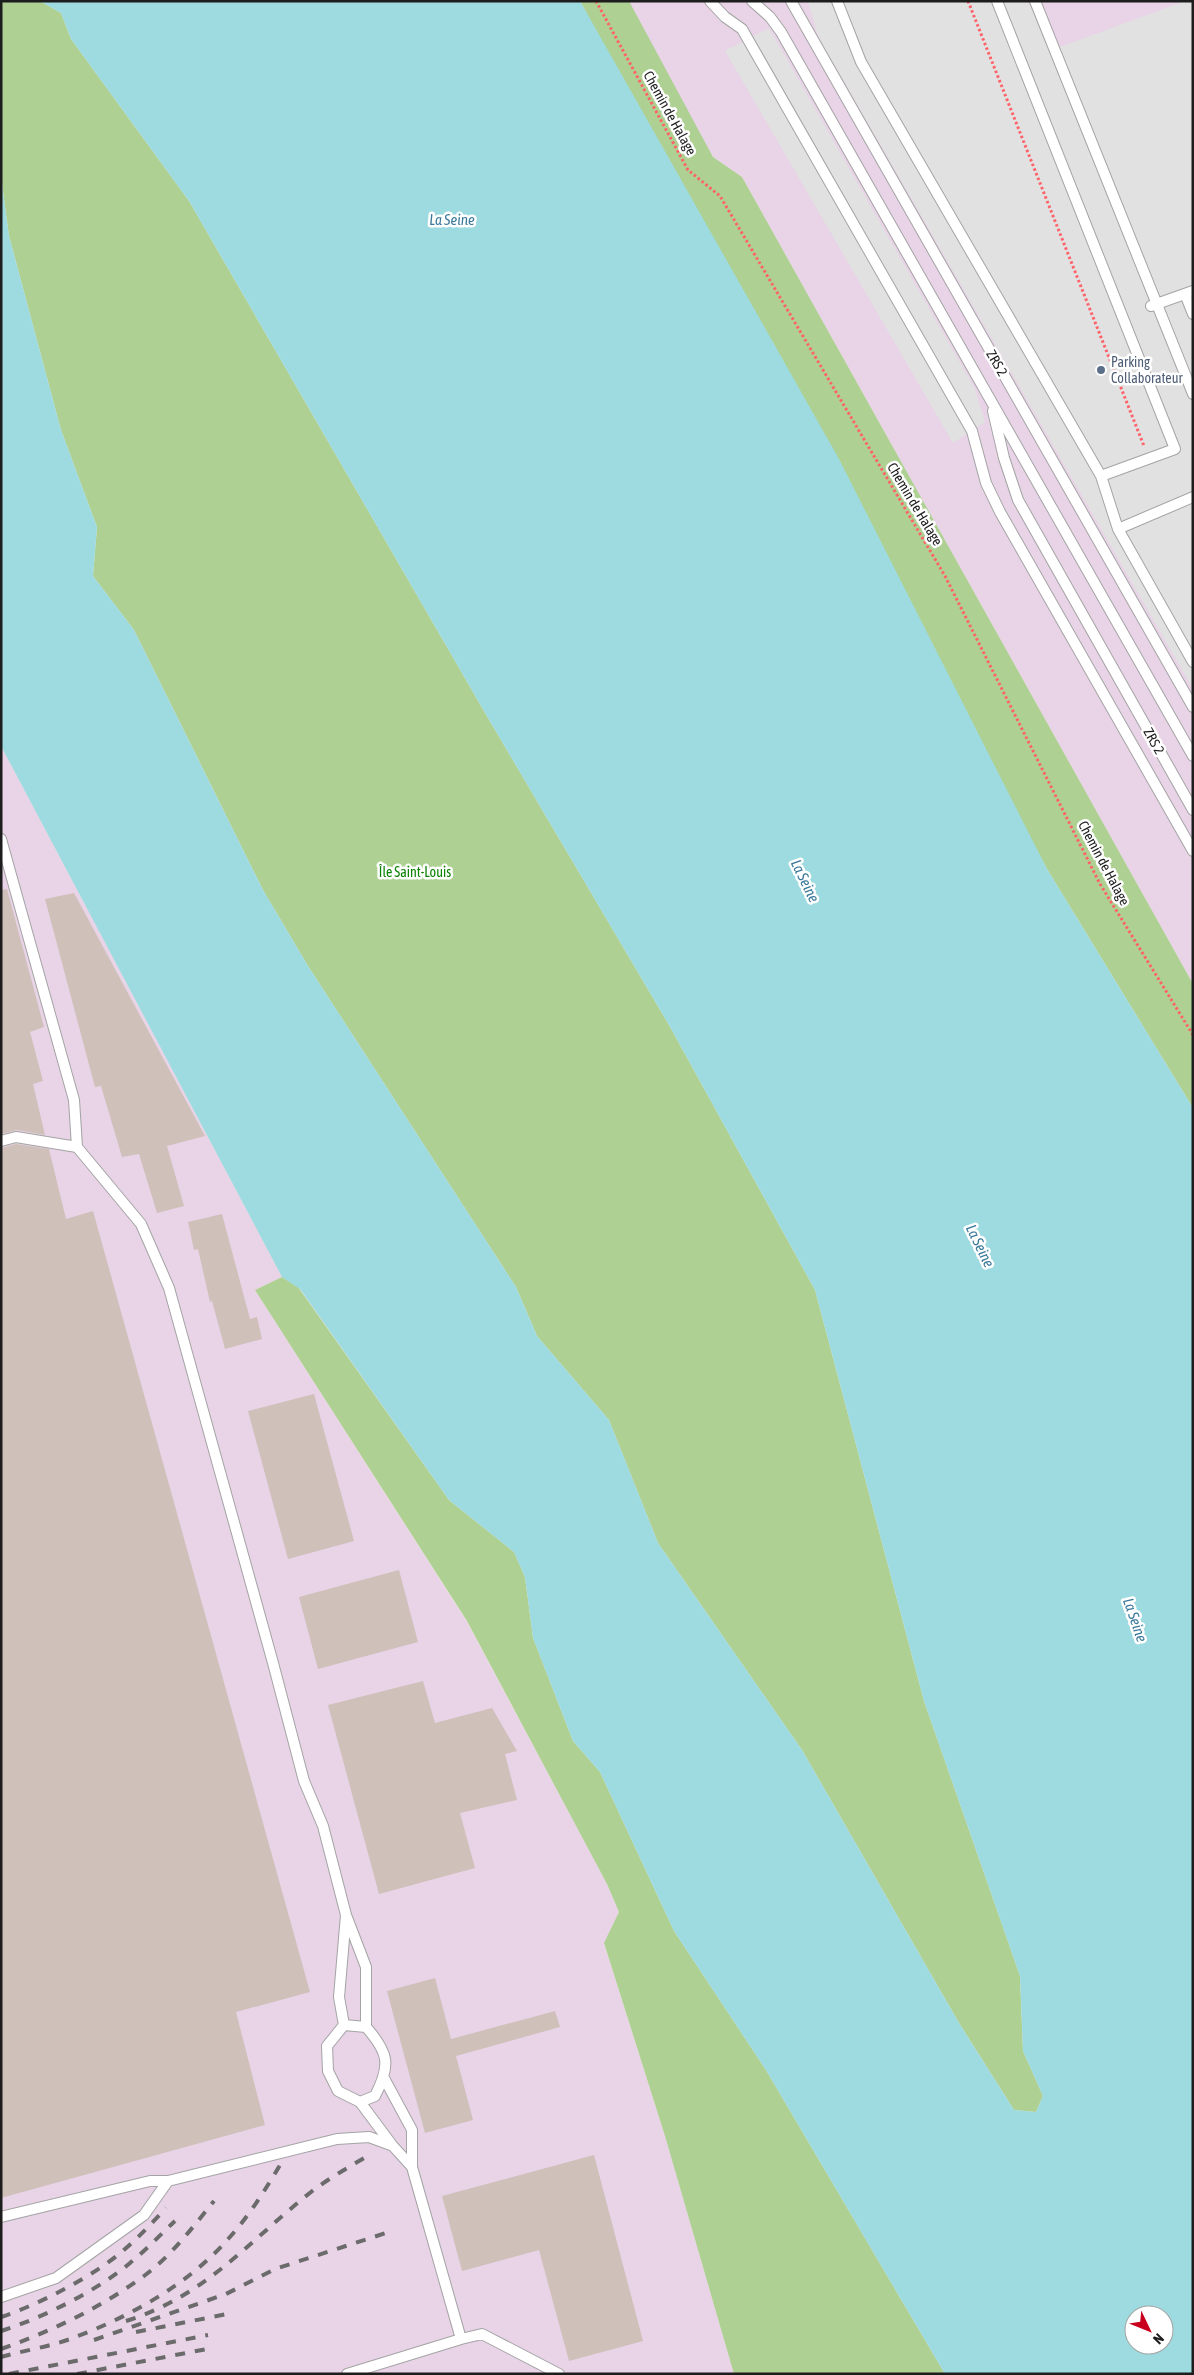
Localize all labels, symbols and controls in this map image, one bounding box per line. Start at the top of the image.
street label: Chemin de Halage [640,68,700,158]
water label: La Seine [429,211,475,228]
street label: ZRS 2 [983,347,1011,379]
place label: Parking Collaborateur [1111,354,1183,386]
marker: Parking Collaborateur [1095,364,1107,376]
street label: Chemin de Halage [884,460,946,548]
street label: ZRS 2 [1140,725,1168,757]
street label: Chemin de Halage [1075,818,1133,908]
water label: La Seine [788,857,823,905]
park label: Île Saint-Louis [379,864,451,880]
water label: La Seine [963,1222,998,1270]
water label: La Seine [1120,1596,1151,1644]
north arrow [1124,2305,1174,2355]
text: N [1150,2330,1167,2347]

